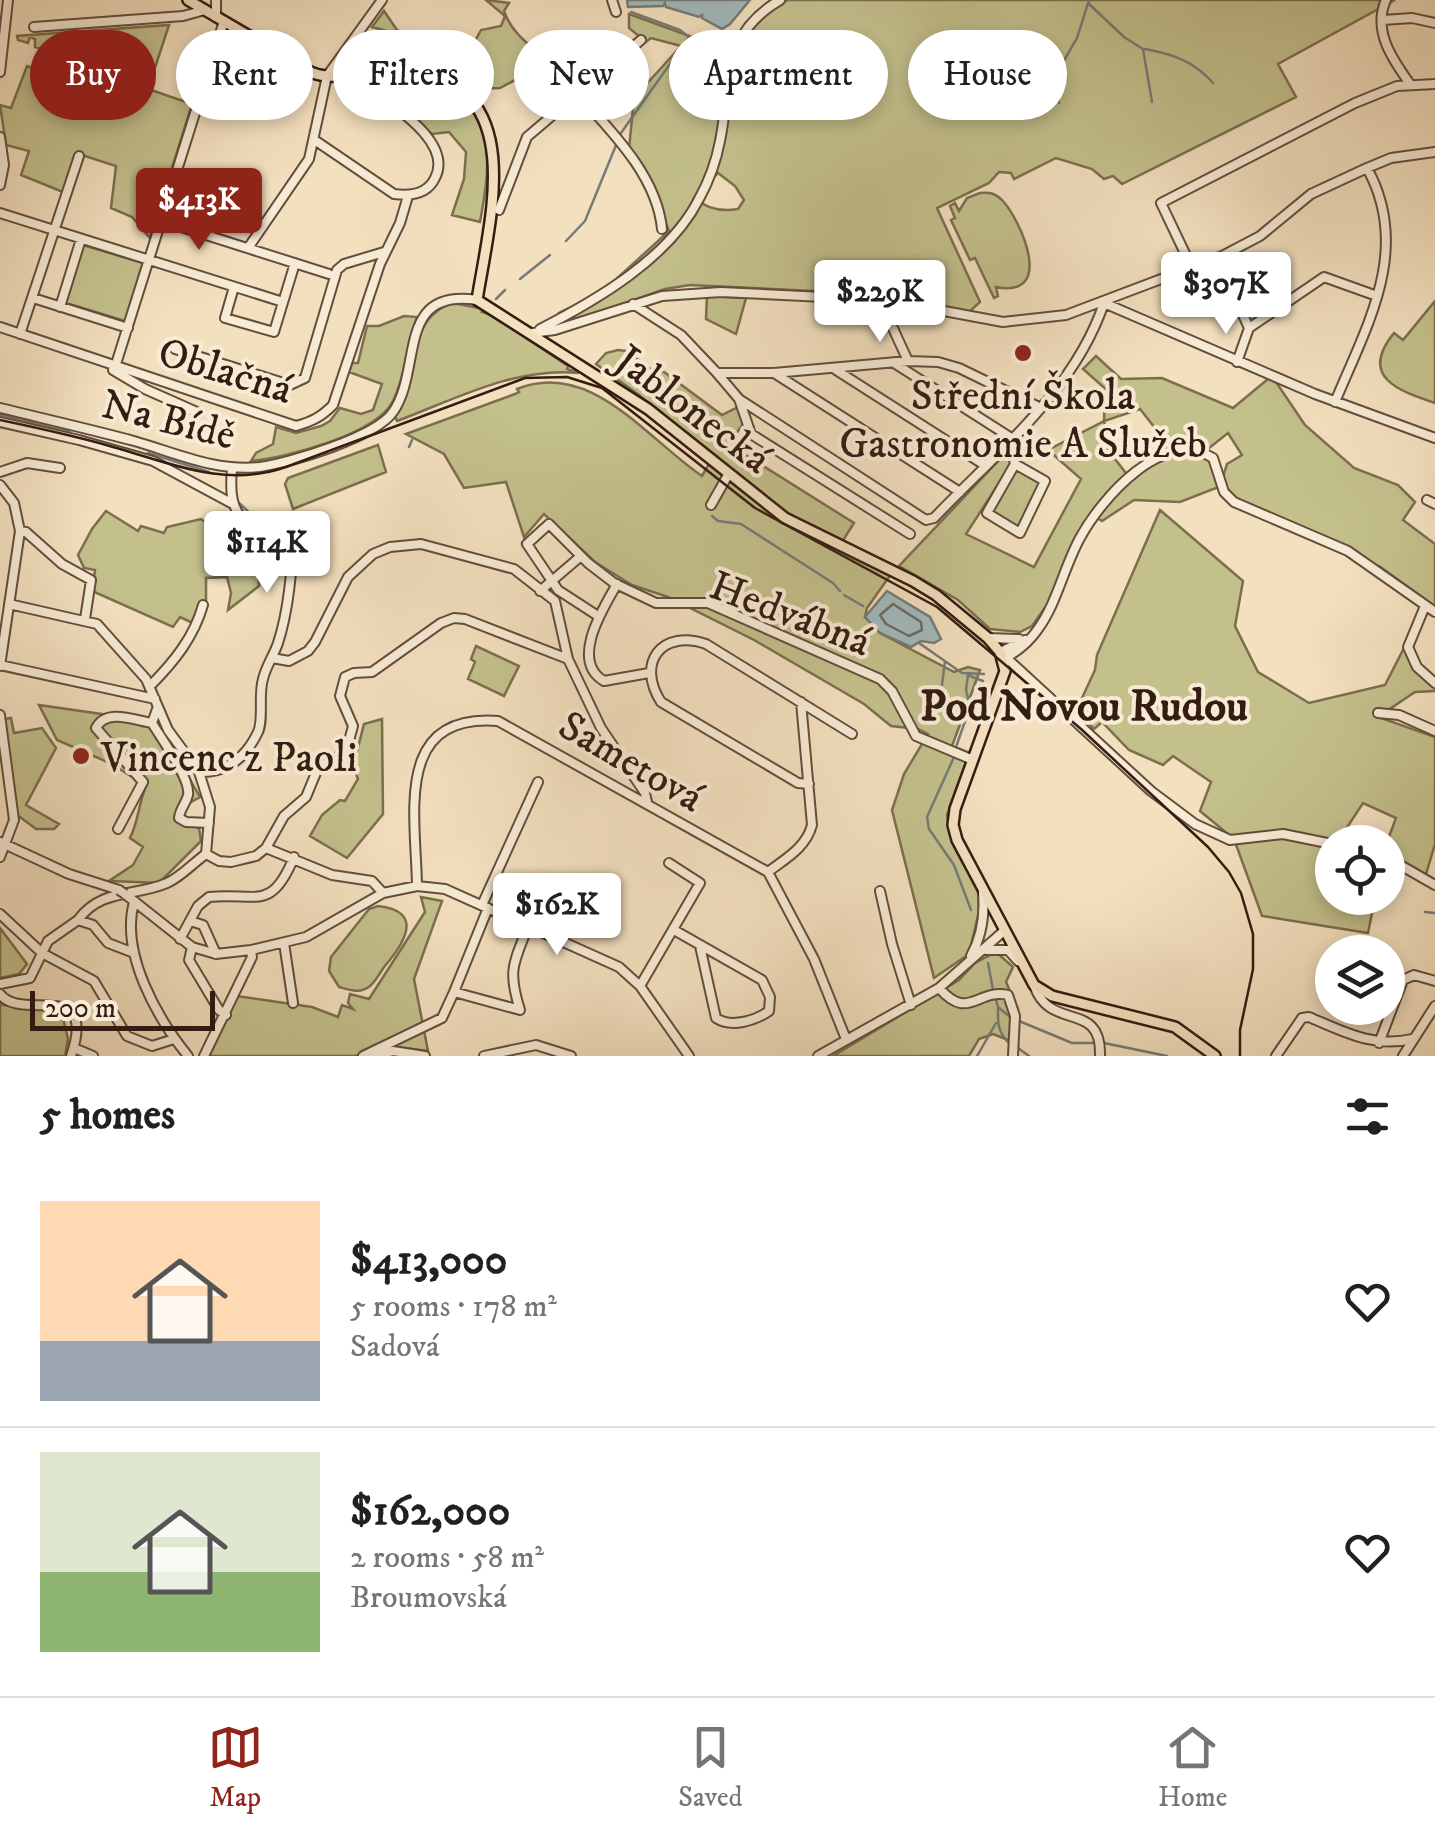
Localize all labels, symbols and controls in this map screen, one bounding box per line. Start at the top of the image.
chip: Buy [30,30,156,120]
chip: Rent [176,30,313,120]
chip: Filters [333,30,494,120]
chip: New [514,30,649,120]
chip: Apartment [669,30,888,120]
chip: House [908,30,1067,120]
pin: $413K [129,168,269,253]
text: $413K [158,180,240,220]
pin: $307K [1156,252,1296,337]
pin: $229K [810,260,950,345]
text: $307K [1183,264,1269,304]
text: $229K [836,272,924,312]
street label: Oblačná [152,327,299,417]
street label: Jablonecká [601,332,781,486]
marker: Střední Škola Gastronomie A Služeb [1012,342,1034,364]
place label: Střední Škola Gastronomie A Služeb [839,370,1207,471]
street label: Na Bídě [96,379,240,463]
pin: $114K [197,511,337,596]
text: $114K [226,523,308,563]
street label: Hedvábná [702,560,878,669]
district label: Pod Novou Rudou [920,679,1248,735]
street label: Sametová [549,700,712,825]
place label: Vincenc z Paoli [100,733,357,785]
marker: Vincenc z Paoli [70,745,92,767]
map controls [1315,825,1405,1025]
button: locate [1315,825,1405,915]
pin: $162K [487,873,627,958]
text: $162K [515,885,599,925]
button: layers [1315,935,1405,1025]
scale bar [30,986,215,1030]
text: 200 m [45,991,116,1026]
icon: filters [1340,1089,1395,1144]
text: 5 homes [40,1090,175,1142]
text: $413,000 [350,1235,507,1287]
icon: home [120,1241,240,1361]
icon: heart [1340,1274,1395,1329]
text: 5 rooms · 178 m² [350,1287,557,1327]
text: Sadová [350,1327,440,1367]
text: $162,000 [350,1486,510,1538]
icon: home [120,1492,240,1612]
icon: heart [1340,1525,1395,1580]
text: 2 rooms · 58 m² [350,1538,544,1578]
text: Broumovská [350,1578,507,1618]
tab: Map [208,1720,263,1815]
tab: Saved [678,1720,743,1815]
tab: Home [1158,1720,1227,1815]

